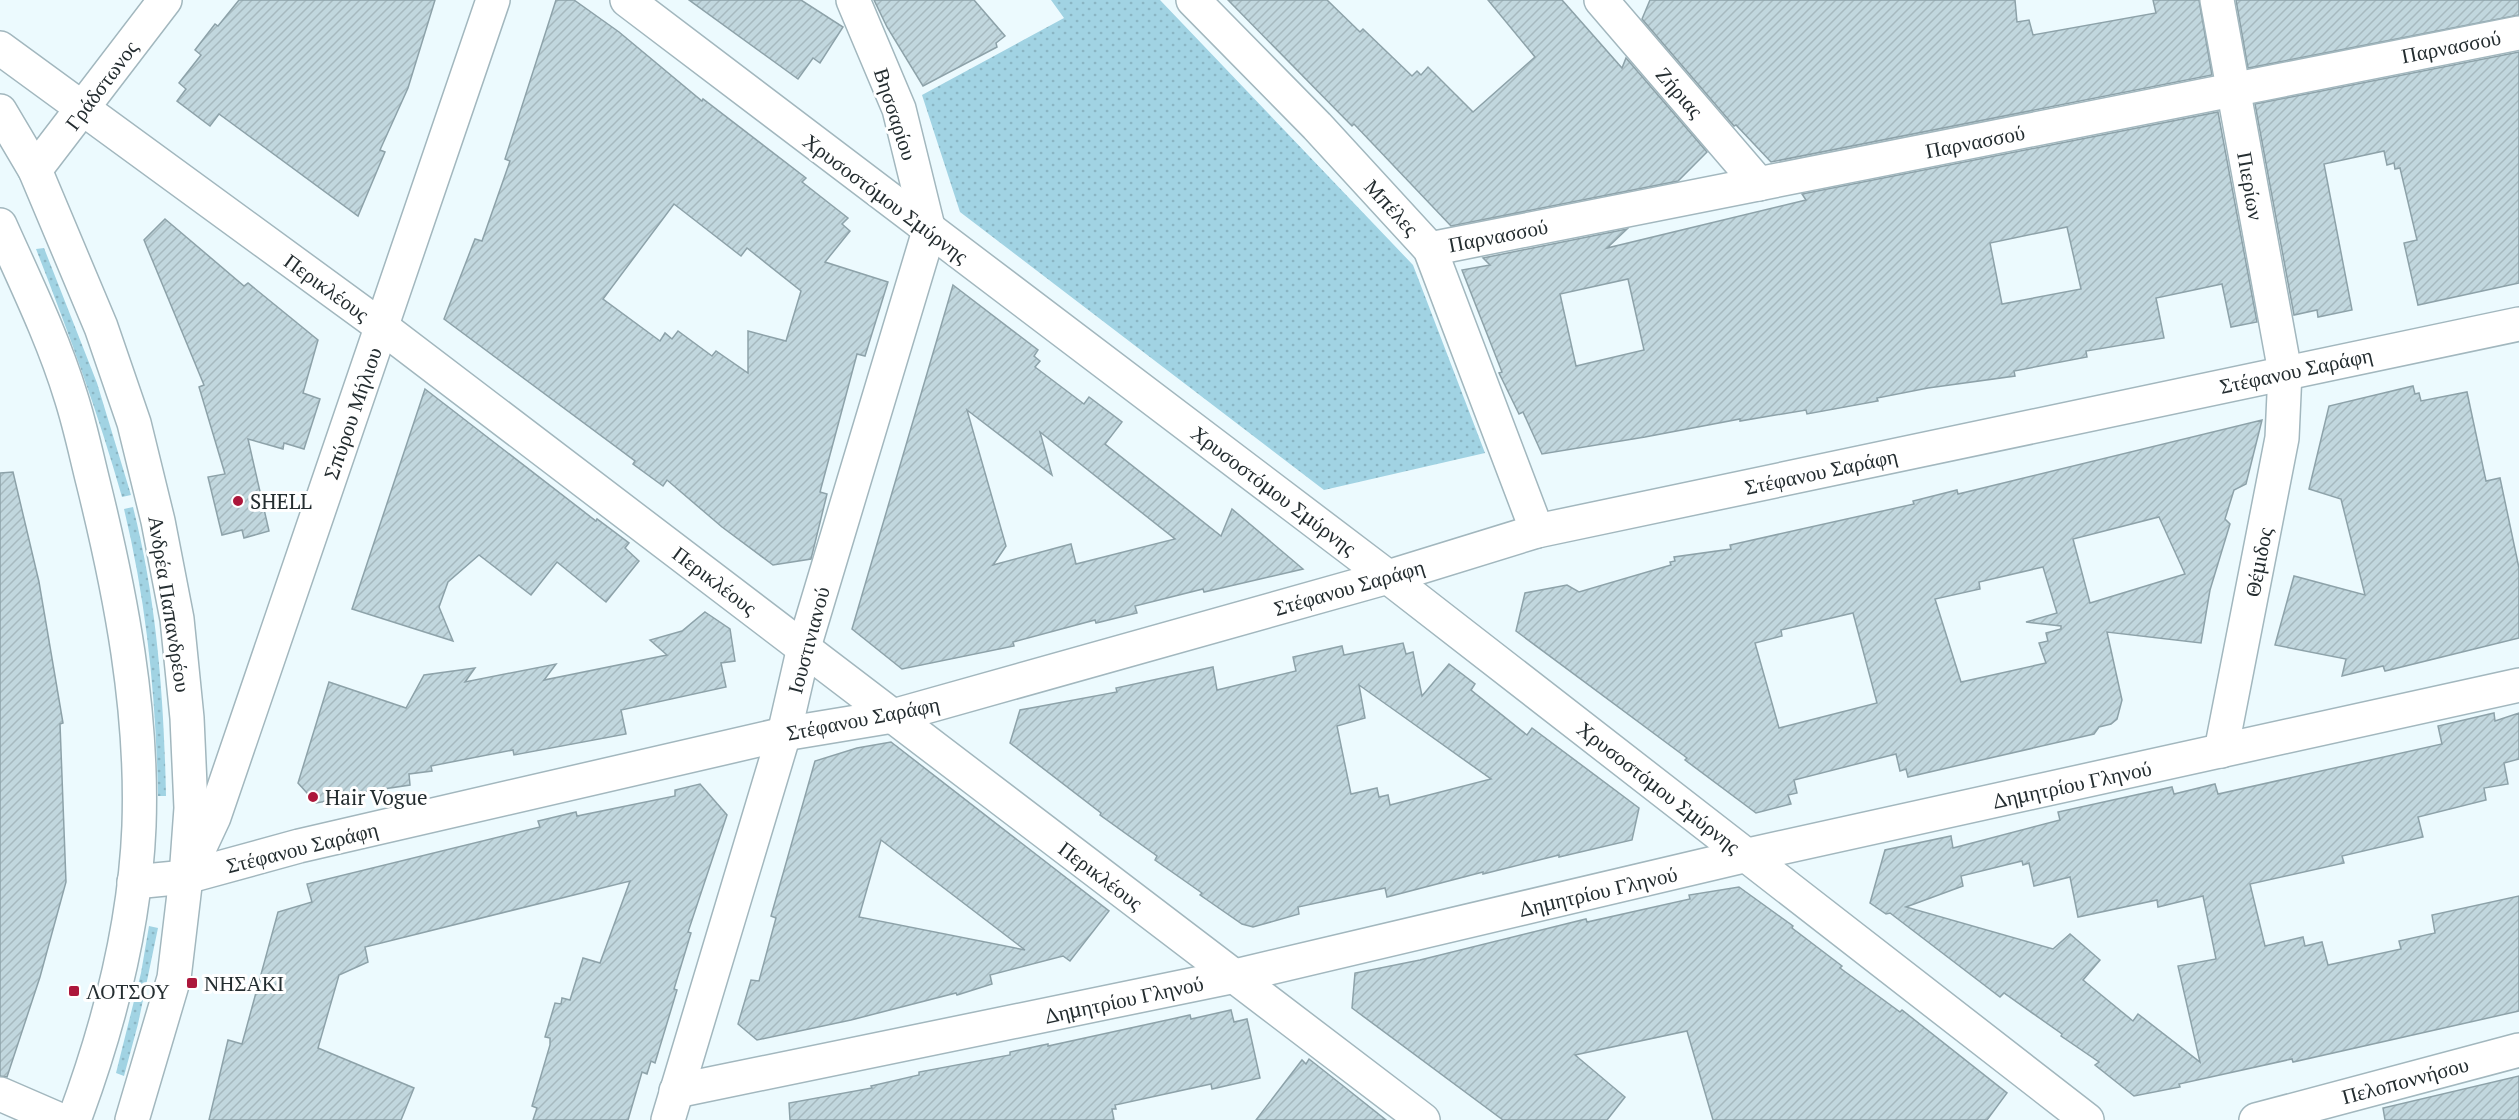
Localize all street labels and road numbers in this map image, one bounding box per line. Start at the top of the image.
street label: Παρνασσού [2399,23,2503,69]
street label: Γράδστωνος [58,34,144,136]
street label: Ζήριας [1650,60,1710,124]
street label: Βησσαρίου [868,64,924,164]
street label: Παρνασσού [1923,118,2027,164]
street label: Χρυσοστόμου Σμύρνης [798,127,975,270]
street label: Πιερίων [2231,150,2271,222]
street label: Μπέλες [1359,173,1426,242]
street label: Παρνασσού [1446,212,1550,258]
street label: Περικλέους [279,247,376,328]
street label: Στέφανου Σαράφη [2217,340,2375,400]
street label: Σπύρου Μήλιου [316,343,388,483]
street label: Χρυσοστόμου Σμύρνης [1186,419,1363,562]
street label: Στέφανου Σαράφη [1742,441,1900,501]
street label: Ανδρέα Παπανδρέου [142,514,198,694]
street label: Θέμιδος [2238,524,2279,599]
street label: Περικλέους [667,539,763,621]
street label: Στέφανου Σαράφη [1270,552,1428,622]
street label: Ιουστινιανού [780,583,836,697]
street label: Στέφανου Σαράφη [784,689,942,747]
street label: Χρυσοστόμου Σμύρνης [1572,714,1747,860]
street label: Δημητρίου Γληνού [1990,753,2154,815]
street label: Στέφανου Σαράφη [223,815,381,879]
street label: Περικλέους [1053,834,1149,916]
street label: Δημητρίου Γληνού [1516,859,1680,923]
street label: Δημητρίου Γληνού [1042,968,1206,1030]
street label: Πελοποννήσου [2338,1050,2472,1110]

